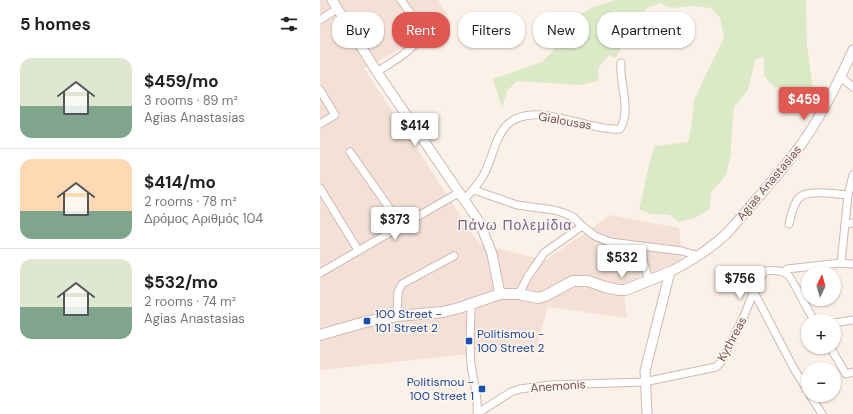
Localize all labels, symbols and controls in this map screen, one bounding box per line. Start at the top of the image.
chip: Buy [332,12,384,48]
chip: Rent [392,12,450,48]
chip: Filters [458,12,525,48]
chip: New [533,12,589,48]
chip: Apartment [597,12,695,48]
text: 5 homes [20,13,91,35]
icon: filters [278,13,300,35]
text: $459/mo [144,70,219,92]
icon: home [52,74,100,122]
pin: $459 [780,87,828,121]
text: $459 [788,91,820,108]
text: 3 rooms · 89 m² [144,92,238,109]
street label: Gialousas [537,108,593,134]
text: Agias Anastasias [144,109,245,126]
pin: $414 [391,113,439,147]
text: $414 [400,117,430,134]
street label: Agias Anastasias [733,142,805,224]
text: $414/mo [144,171,216,193]
icon: home [52,175,100,223]
text: 2 rooms · 78 m² [144,193,236,210]
pin: $373 [371,207,419,241]
text: Δρόμος Αριθμός 104 [144,210,263,227]
text: $373 [380,211,410,228]
district label: Πάνω Πολεμίδια [458,216,572,234]
pin: $532 [598,245,646,279]
text: $532 [606,249,638,266]
pin: $756 [716,266,764,300]
north arrow [801,266,841,306]
map controls [801,266,841,402]
text: $756 [725,270,755,287]
text: $532/mo [144,271,218,293]
icon: home [52,275,100,323]
text: 2 rooms · 74 m² [144,293,236,310]
place label: 100 Street - 101 Street 2 [375,306,442,336]
text: Agias Anastasias [144,310,245,327]
street label: Kythreas [714,314,750,364]
button: + [801,314,841,354]
marker: 100 Street - 101 Street 2 [362,316,372,326]
place label: Politismou - 100 Street 2 [477,326,545,356]
marker: Politismou - 100 Street 2 [464,336,474,346]
button: − [801,362,841,402]
place label: Politismou - 100 Street 1 [407,374,474,404]
street label: Anemonis [530,376,586,396]
marker: Politismou - 100 Street 1 [477,384,487,394]

